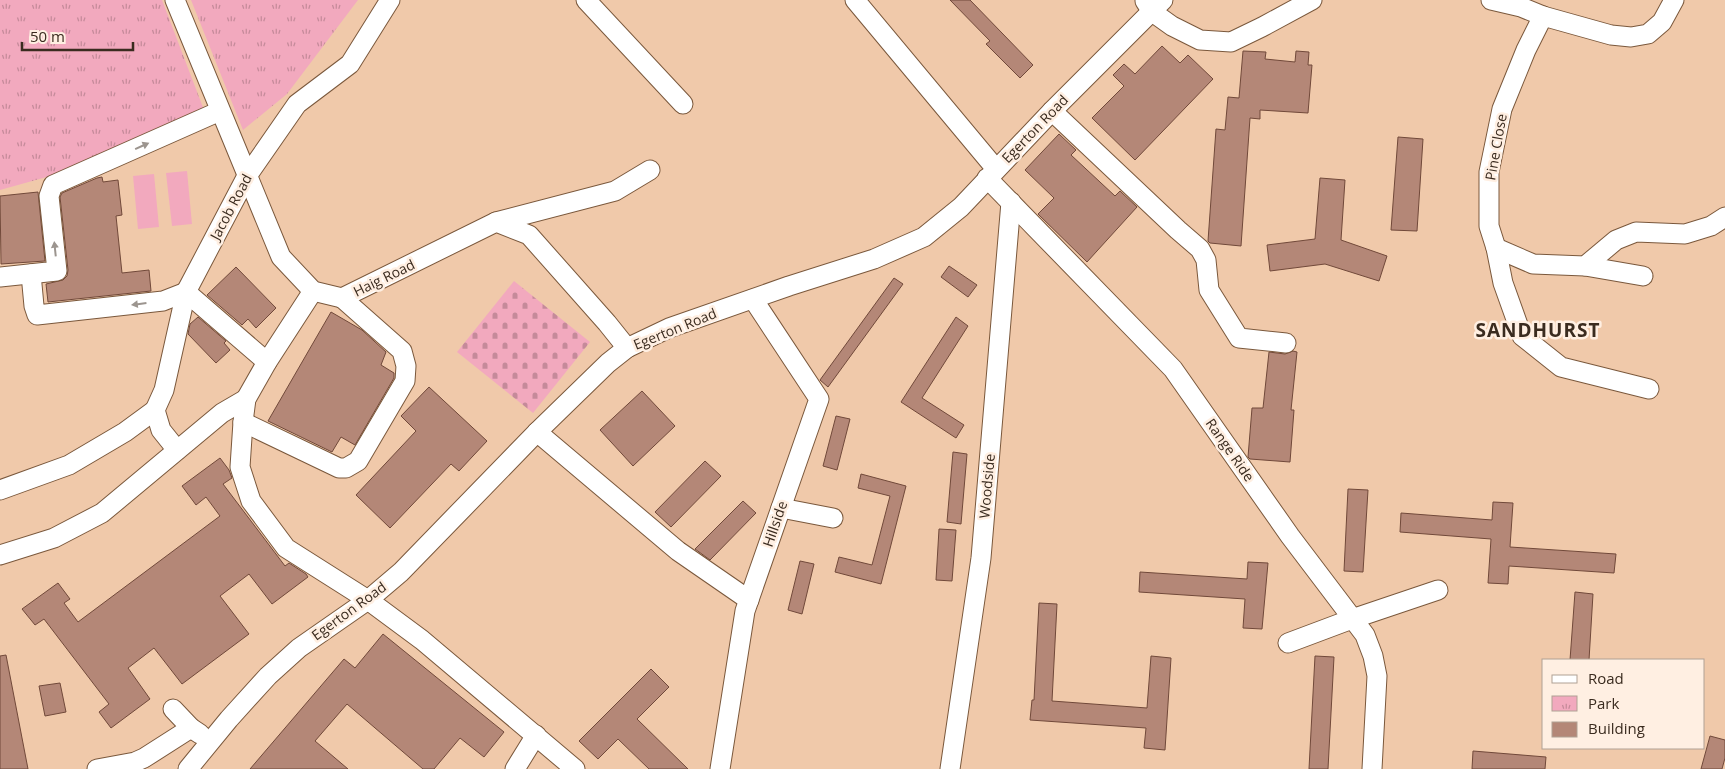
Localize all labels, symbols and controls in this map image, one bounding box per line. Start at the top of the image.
scale bar [22,20,134,52]
text: 50 m [30,26,65,46]
street label: Egerton Road [997,90,1072,167]
street label: Pine Close [1480,112,1511,182]
one-way arrow [135,141,149,149]
street label: Jacob Road [204,170,256,245]
one-way arrow [51,241,59,257]
street label: Haig Road [350,254,418,301]
one-way arrow [131,300,147,308]
street label: Egerton Road [630,303,719,354]
district label: SANDHURST [1476,317,1601,343]
street label: Range Ride [1202,414,1259,485]
street label: Woodside [974,453,999,519]
street label: Hillside [758,498,791,549]
street label: Egerton Road [308,577,390,644]
legend [1542,659,1705,749]
text: Road [1588,668,1624,688]
text: Park [1588,693,1619,713]
text: Building [1588,718,1645,738]

